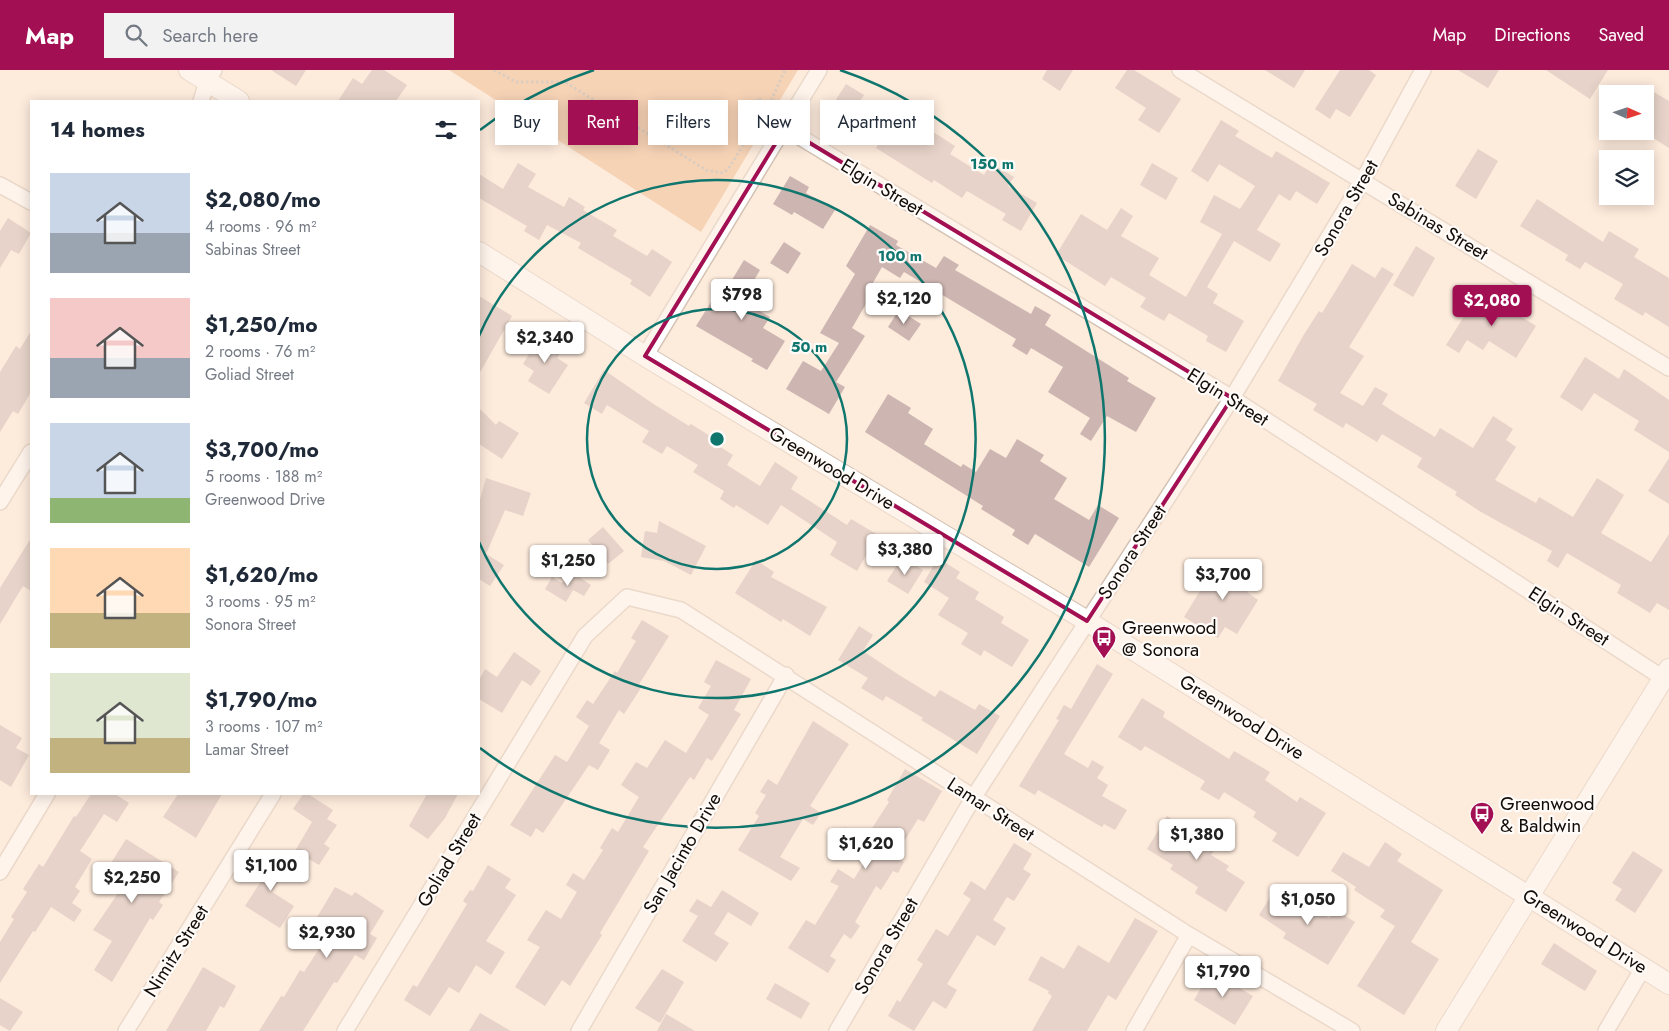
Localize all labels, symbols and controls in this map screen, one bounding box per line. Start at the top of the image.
search box [104,13,454,58]
text: Map [25,18,74,53]
icon: search [122,21,150,49]
text: Search here [162,22,258,49]
text: Map [1433,22,1466,48]
text: Directions [1494,22,1570,48]
text: Saved [1598,22,1644,48]
north arrow [1599,85,1654,140]
map controls [1599,85,1654,205]
chip: Buy [495,100,558,145]
chip: Rent [568,100,638,145]
chip: Filters [648,100,728,145]
chip: New [738,100,810,145]
chip: Apartment [820,100,934,145]
text: 14 homes [50,115,145,145]
icon: filters [432,116,460,144]
button: layers [1599,150,1654,205]
street label: Elgin Street [836,152,929,222]
text: 150 m [970,153,1014,175]
street label: Sonora Street [1307,154,1385,261]
text: $2,080/mo [205,185,321,215]
street label: Sabinas Street [1383,185,1494,267]
icon: home [90,193,150,253]
text: 4 rooms · 96 m² [205,215,316,238]
text: Sabinas Street [205,238,300,261]
text: 100 m [878,245,922,267]
pin: $798 [712,278,772,321]
pin: $2,120 [863,282,945,325]
text: $798 [722,283,762,306]
pin: $2,080 [1451,284,1533,327]
text: $2,120 [877,287,931,310]
text: $2,080 [1464,289,1520,312]
text: $1,250/mo [205,310,318,340]
icon: home [90,318,150,378]
pin: $2,340 [504,322,586,364]
text: $2,340 [516,326,574,349]
text: 50 m [791,336,827,358]
text: 2 rooms · 76 m² [205,340,315,363]
street label: Elgin Street [1182,361,1274,433]
text: Goliad Street [205,363,294,386]
street label: Greenwood Drive [764,420,900,516]
centre of rings [708,430,726,448]
text: $3,700/mo [205,435,319,465]
icon: home [90,443,150,503]
text: 5 rooms · 188 m² [205,465,322,488]
text: Greenwood Drive [205,488,325,511]
street label: Sonora Street [1091,499,1173,605]
pin: $3,380 [864,534,946,576]
text: $3,380 [877,538,933,561]
pin: $1,250 [527,544,609,587]
text: $1,250 [541,549,595,572]
pin: $3,700 [1182,558,1264,601]
text: $1,620/mo [205,560,318,590]
text: $3,700 [1195,563,1251,586]
icon: home [90,568,150,628]
street label: Elgin Street [1523,580,1615,653]
text: 3 rooms · 95 m² [205,590,316,613]
text: Sonora Street [205,613,296,636]
place label: Greenwood @ Sonora [1122,614,1217,663]
bus stop icon: Greenwood @ Sonora [1091,625,1117,659]
street label: Greenwood Drive [1174,668,1310,766]
text: $1,790/mo [205,685,317,715]
icon: home [90,693,150,753]
text: 3 rooms · 107 m² [205,715,323,738]
text: Lamar Street [205,738,289,761]
street label: Lamar Street [942,771,1040,848]
street label: San Jacinto Drive [636,787,728,919]
place label: Greenwood & Baldwin [1500,790,1595,839]
bus stop icon: Greenwood & Baldwin [1469,801,1495,835]
street label: Goliad Street [410,807,488,912]
pin: $1,380 [1156,818,1238,861]
text: $1,380 [1170,823,1224,846]
pin: $1,620 [825,828,907,870]
text: $1,620 [838,832,894,855]
pin: $1,100 [230,850,312,892]
text: $1,100 [245,854,297,877]
pin: $2,250 [91,862,173,904]
text: $2,250 [103,866,161,889]
street label: Greenwood Drive [1517,882,1653,980]
pin: $1,050 [1267,884,1349,926]
text: $1,050 [1281,888,1335,911]
street label: Sonora Street [847,892,925,999]
street label: Nimitz Street [137,899,215,1002]
pin: $2,930 [286,916,368,959]
text: $2,930 [299,921,355,944]
pin: $1,790 [1182,956,1264,998]
text: $1,790 [1196,960,1250,983]

